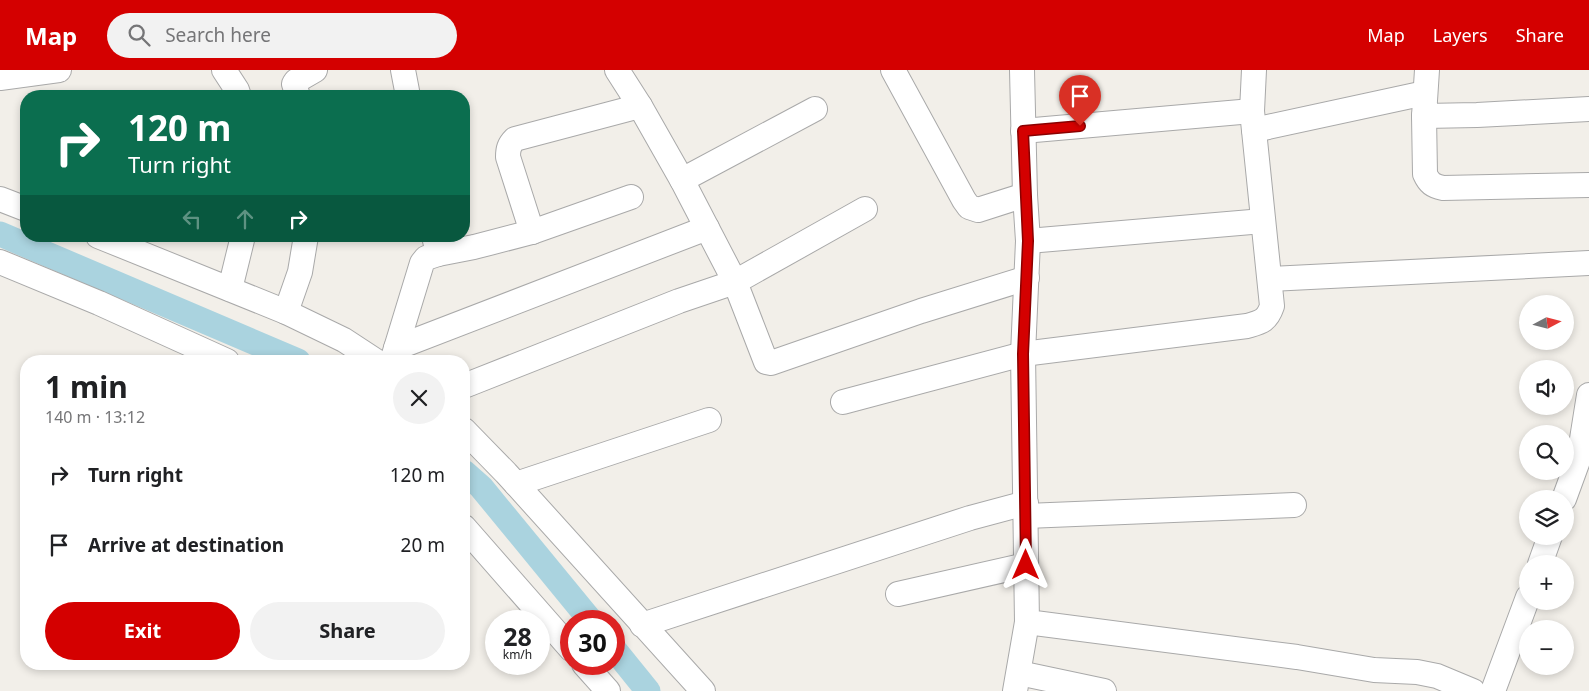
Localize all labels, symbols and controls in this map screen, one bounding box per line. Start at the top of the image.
search box [107,13,457,58]
text: Map [25,19,77,52]
icon: search [125,21,153,49]
text: Search here [165,22,271,48]
text: Map [1367,23,1405,47]
text: Layers [1433,23,1488,47]
text: Share [1516,23,1564,47]
pin [1059,75,1101,126]
icon: arrive [1066,82,1094,110]
text: 120 m [128,104,231,151]
icon: right [45,110,110,175]
text: Turn right [128,149,231,179]
icon: left [178,205,206,233]
icon: ahead [231,205,259,233]
icon: right [284,205,312,233]
north arrow [1519,295,1574,350]
map controls [1519,295,1574,675]
button: sound [1519,360,1574,415]
text: 1 min [45,366,128,407]
button: close [393,372,445,424]
text: 140 m · 13:12 [45,406,145,428]
button: search [1519,425,1574,480]
icon: right [45,461,73,489]
text: Turn right [88,462,183,488]
text: 120 m [390,462,445,488]
button: layers [1519,490,1574,545]
icon: arrive [45,531,73,559]
text: Arrive at destination [88,532,284,558]
text: 20 m [401,532,445,558]
position arrow [999,538,1051,590]
button: + [1519,555,1574,610]
button: Exit [45,602,240,660]
button: Share [250,602,445,660]
speed limit sign: 30 [560,610,625,675]
text: 28 [503,619,532,653]
button: − [1519,620,1574,675]
text: km/h [503,646,532,663]

